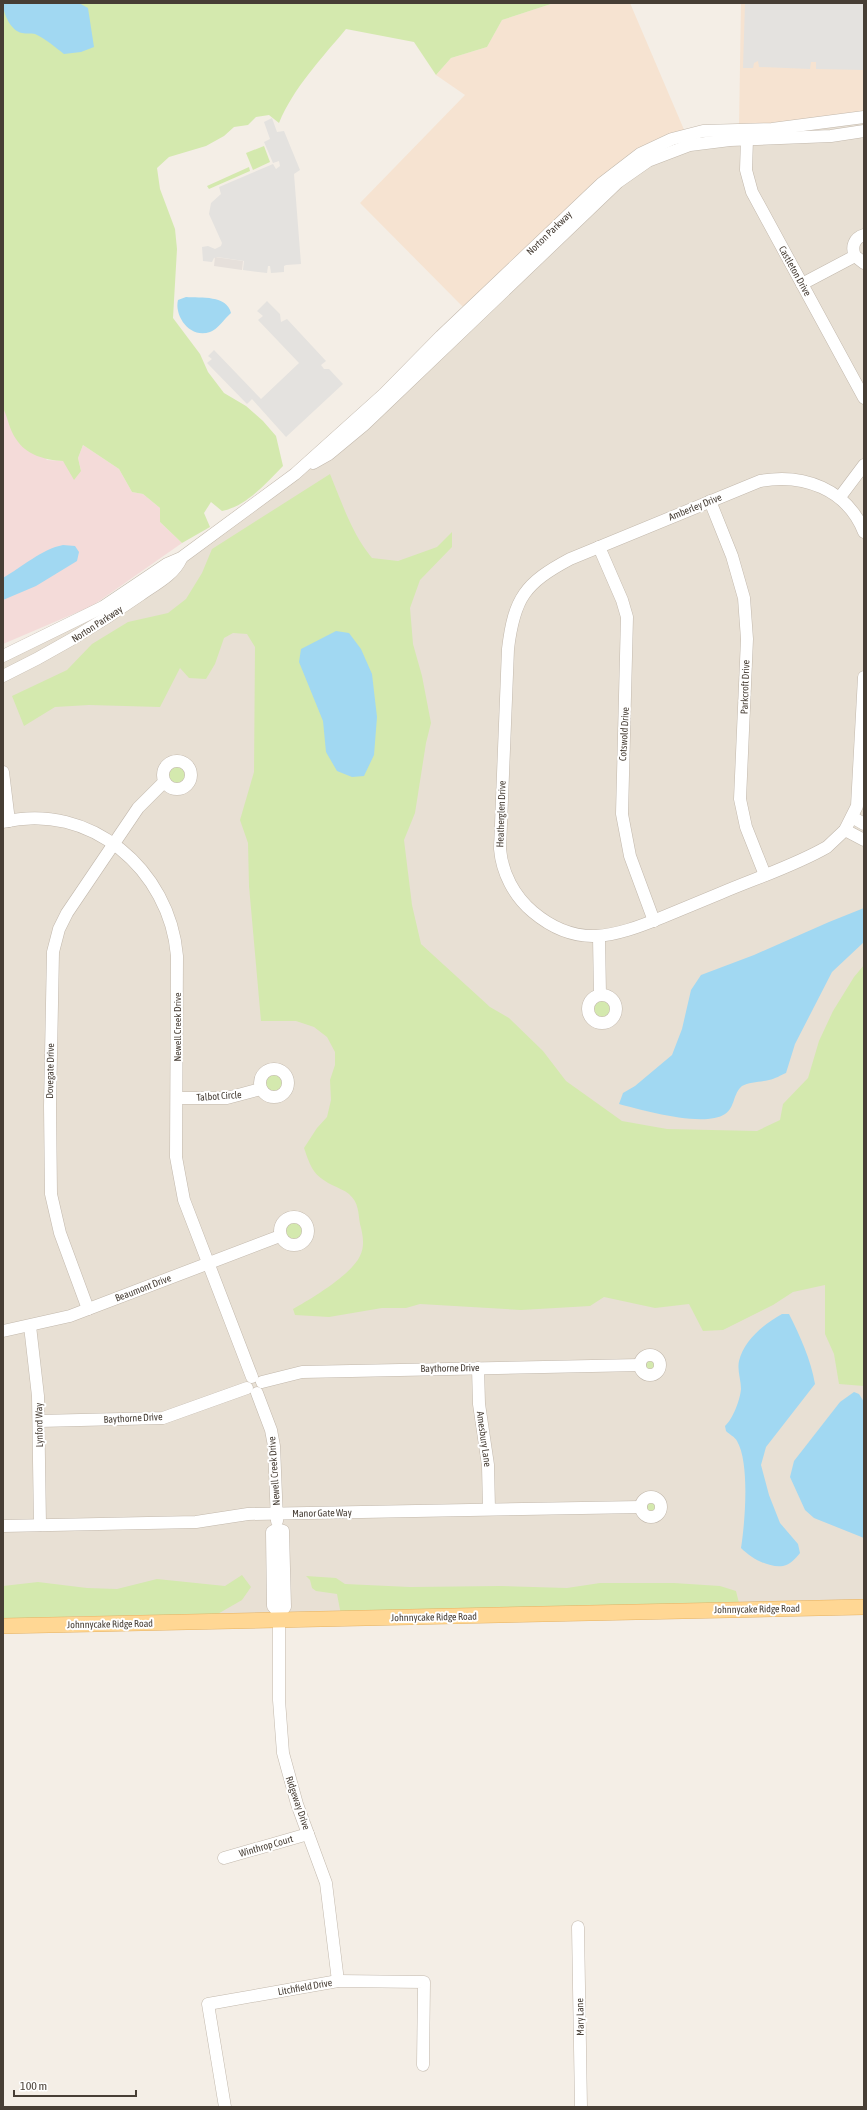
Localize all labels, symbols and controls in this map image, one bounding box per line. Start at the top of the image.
street label: Norton Parkway [524,209,574,257]
street label: Castleton Drive [777,244,814,298]
street label: Amberley Drive [667,491,724,523]
street label: Norton Parkway [69,603,125,645]
street label: Parkcroft Drive [739,659,751,714]
street label: Cotswold Drive [617,706,631,761]
street label: Heatherglen Drive [494,780,508,848]
street label: Newell Creek Drive [172,992,183,1062]
street label: Dovegate Drive [44,1043,56,1099]
street label: Talbot Circle [196,1089,242,1103]
street label: Beaumont Drive [113,1272,173,1304]
street label: Baythorne Drive [420,1362,480,1374]
street label: Lynford Way [33,1403,45,1447]
street label: Amesbury Lane [475,1410,493,1468]
street label: Baythorne Drive [103,1411,163,1425]
street label: Newell Creek Drive [266,1436,282,1506]
street label: Manor Gate Way [292,1507,352,1519]
street label: Johnnycake Ridge Road [714,1603,800,1615]
street label: Johnnycake Ridge Road [391,1611,477,1623]
street label: Johnnycake Ridge Road [67,1618,153,1630]
street label: Ridgeway Drive [284,1775,312,1832]
street label: Winthrop Court [238,1833,294,1859]
street label: Litchfield Drive [277,1977,334,1997]
street label: Mary Lane [574,1998,586,2036]
scale bar [14,2072,136,2098]
text: 100 m [20,2079,47,2093]

